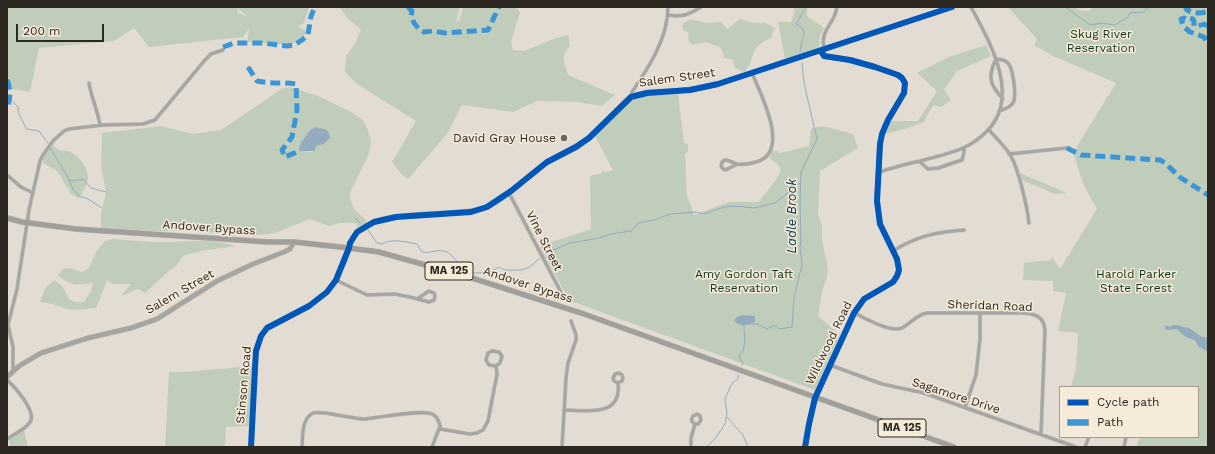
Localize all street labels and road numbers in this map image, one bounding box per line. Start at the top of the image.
street label: Salem Street [638,66,716,90]
street label: Vine Street [523,209,565,273]
street label: Andover Bypass [162,218,256,238]
road number: MA 125 [425,262,473,280]
street label: Andover Bypass [481,264,575,306]
street label: Salem Street [143,267,217,317]
street label: Sheridan Road [947,297,1033,315]
street label: Wildwood Road [803,299,855,387]
street label: Stinson Road [233,346,255,424]
street label: Sagamore Drive [910,375,1002,417]
road number: MA 125 [878,419,926,437]

